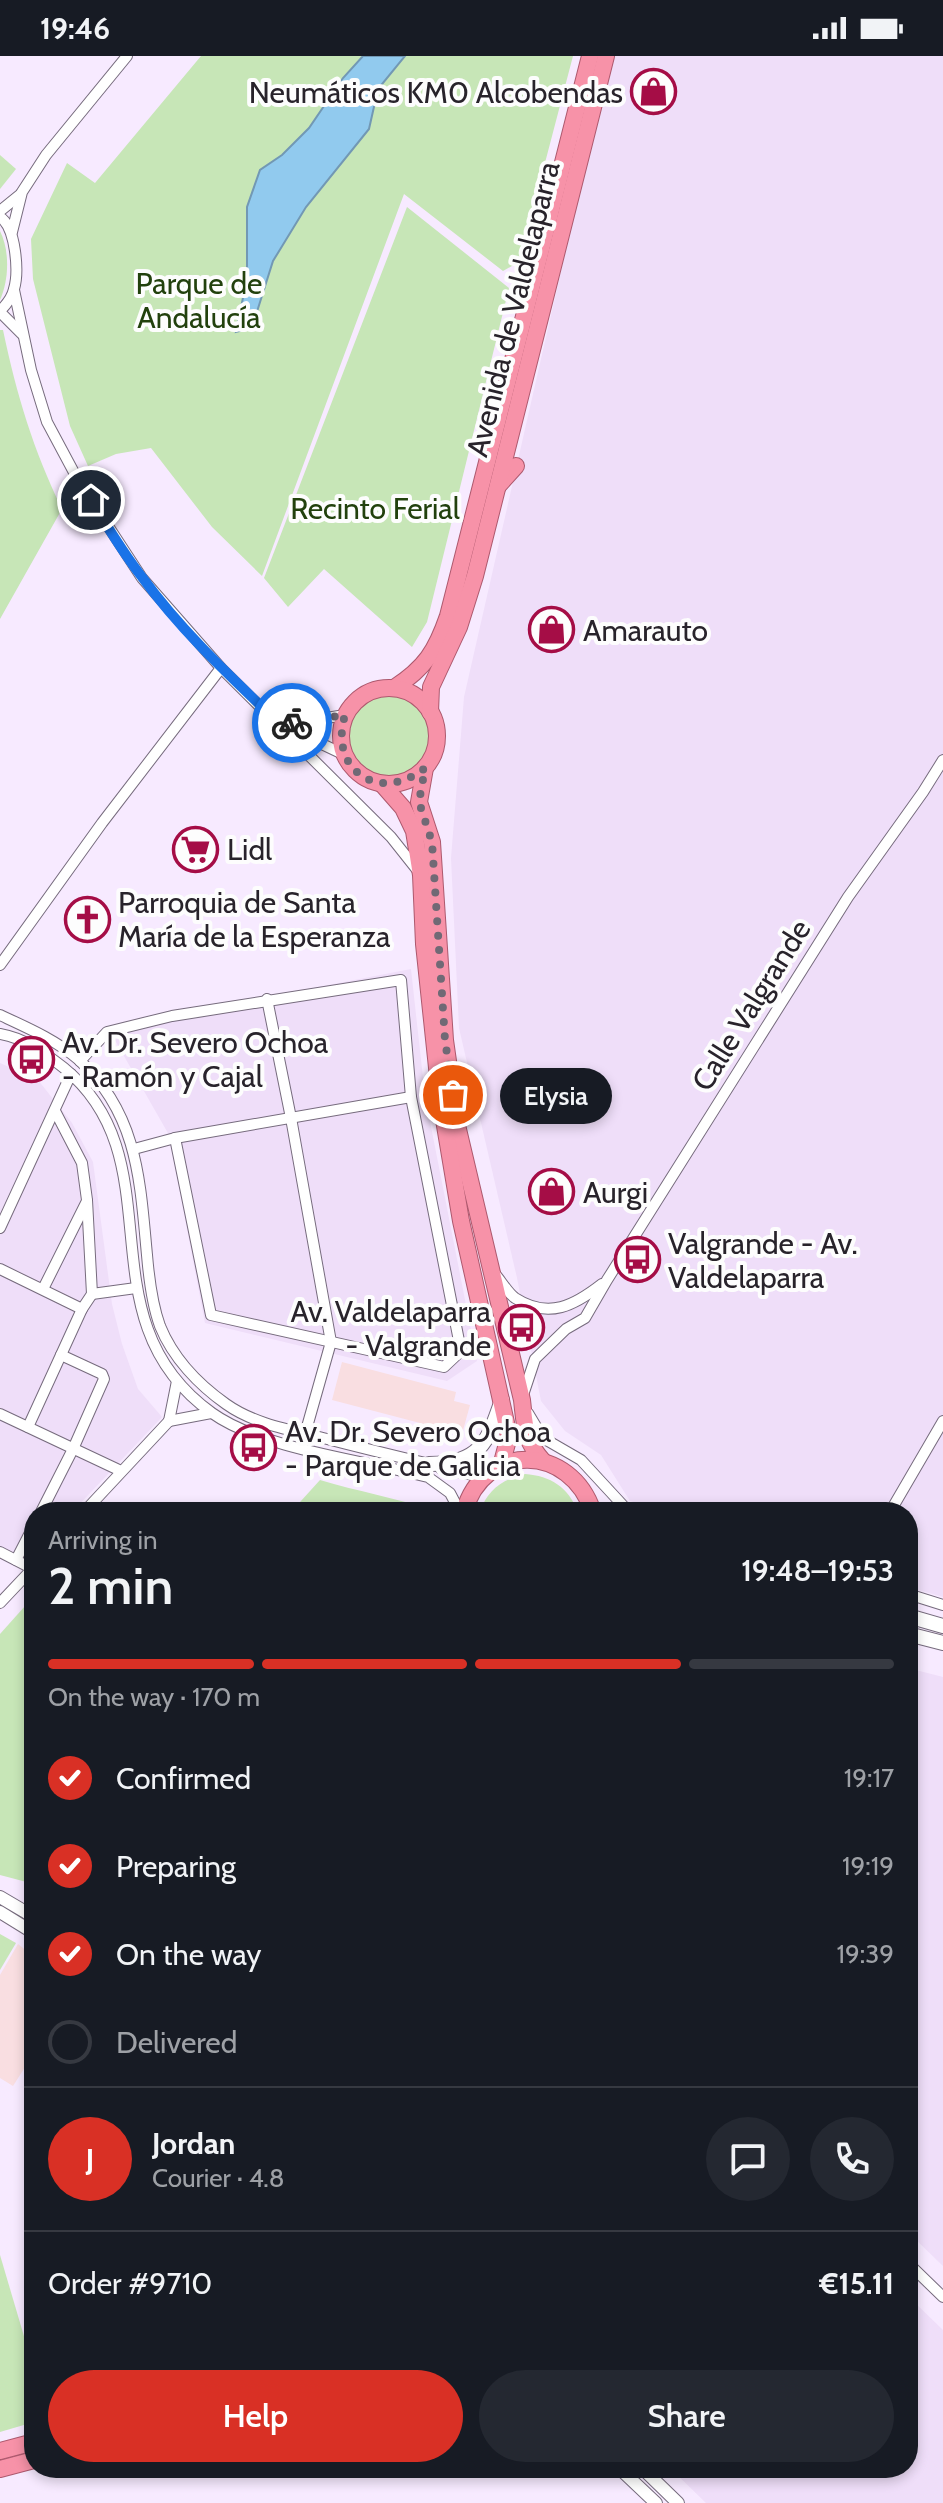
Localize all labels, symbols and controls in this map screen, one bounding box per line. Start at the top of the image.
text: 19:46 [40,10,110,47]
shop icon: Neumáticos KM0 Alcobendas [630,68,678,116]
place label: Neumáticos KM0 Alcobendas [249,74,623,111]
street label: Avenida de Valdelaparra [458,157,568,461]
park label: Parque de Andalucía [136,265,262,336]
pin [57,466,125,534]
icon: home [69,478,113,522]
park label: Recinto Ferial [290,490,460,527]
shop icon: Amarauto [528,606,576,654]
place label: Amarauto [583,612,708,649]
courier [252,683,332,763]
icon: bike [270,701,314,745]
supermarket icon: Lidl [172,825,220,873]
place label: Lidl [227,831,272,868]
place label: Parroquia de Santa María de la Esperanza [118,884,391,955]
church icon: Parroquia de Santa María de la Esperanza [63,895,111,943]
street label: Calle Valgrande [684,913,818,1097]
place label: Av. Dr. Severo Ochoa - Ramón y Cajal [62,1024,329,1095]
bus stop icon: Av. Dr. Severo Ochoa - Ramón y Cajal [7,1035,55,1083]
pin [419,1061,487,1129]
callout: Elysia [501,1067,613,1123]
icon: bag [431,1073,475,1117]
text: Elysia [524,1080,588,1112]
shop icon: Aurgi [528,1168,576,1216]
place label: Aurgi [583,1174,648,1211]
place label: Valgrande - Av. Valdelaparra [668,1225,858,1296]
bus stop icon: Valgrande - Av. Valdelaparra [613,1236,661,1284]
place label: Av. Valdelaparra - Valgrande [291,1293,492,1364]
bus stop icon: Av. Valdelaparra - Valgrande [498,1304,546,1352]
place label: Av. Dr. Severo Ochoa - Parque de Galicia [285,1413,552,1484]
bus stop icon: Av. Dr. Severo Ochoa - Parque de Galicia [230,1424,278,1472]
text: Arriving in [48,1524,158,1556]
text: 19:48–19:53 [741,1552,894,1589]
text: 2 min [48,1554,173,1617]
text: On the way · 170 m [48,1681,260,1713]
icon: check [48,1756,92,1800]
text: Confirmed [116,1760,251,1797]
text: 19:17 [844,1762,894,1794]
icon: check [48,1844,92,1888]
text: Preparing [116,1848,236,1885]
text: 19:19 [842,1850,894,1882]
icon: check [48,1932,92,1976]
text: On the way [116,1936,261,1973]
text: 19:39 [837,1938,894,1970]
text: Delivered [116,2024,237,2061]
button: chat [706,2117,790,2201]
button: phone [810,2117,894,2201]
text: Jordan [152,2125,235,2162]
text: J [86,2141,94,2178]
text: Courier · 4.8 [152,2162,285,2194]
text: Order #9710 [48,2265,212,2302]
text: €15.11 [819,2265,894,2302]
button: Help [48,2370,463,2462]
button: Share [479,2370,894,2462]

